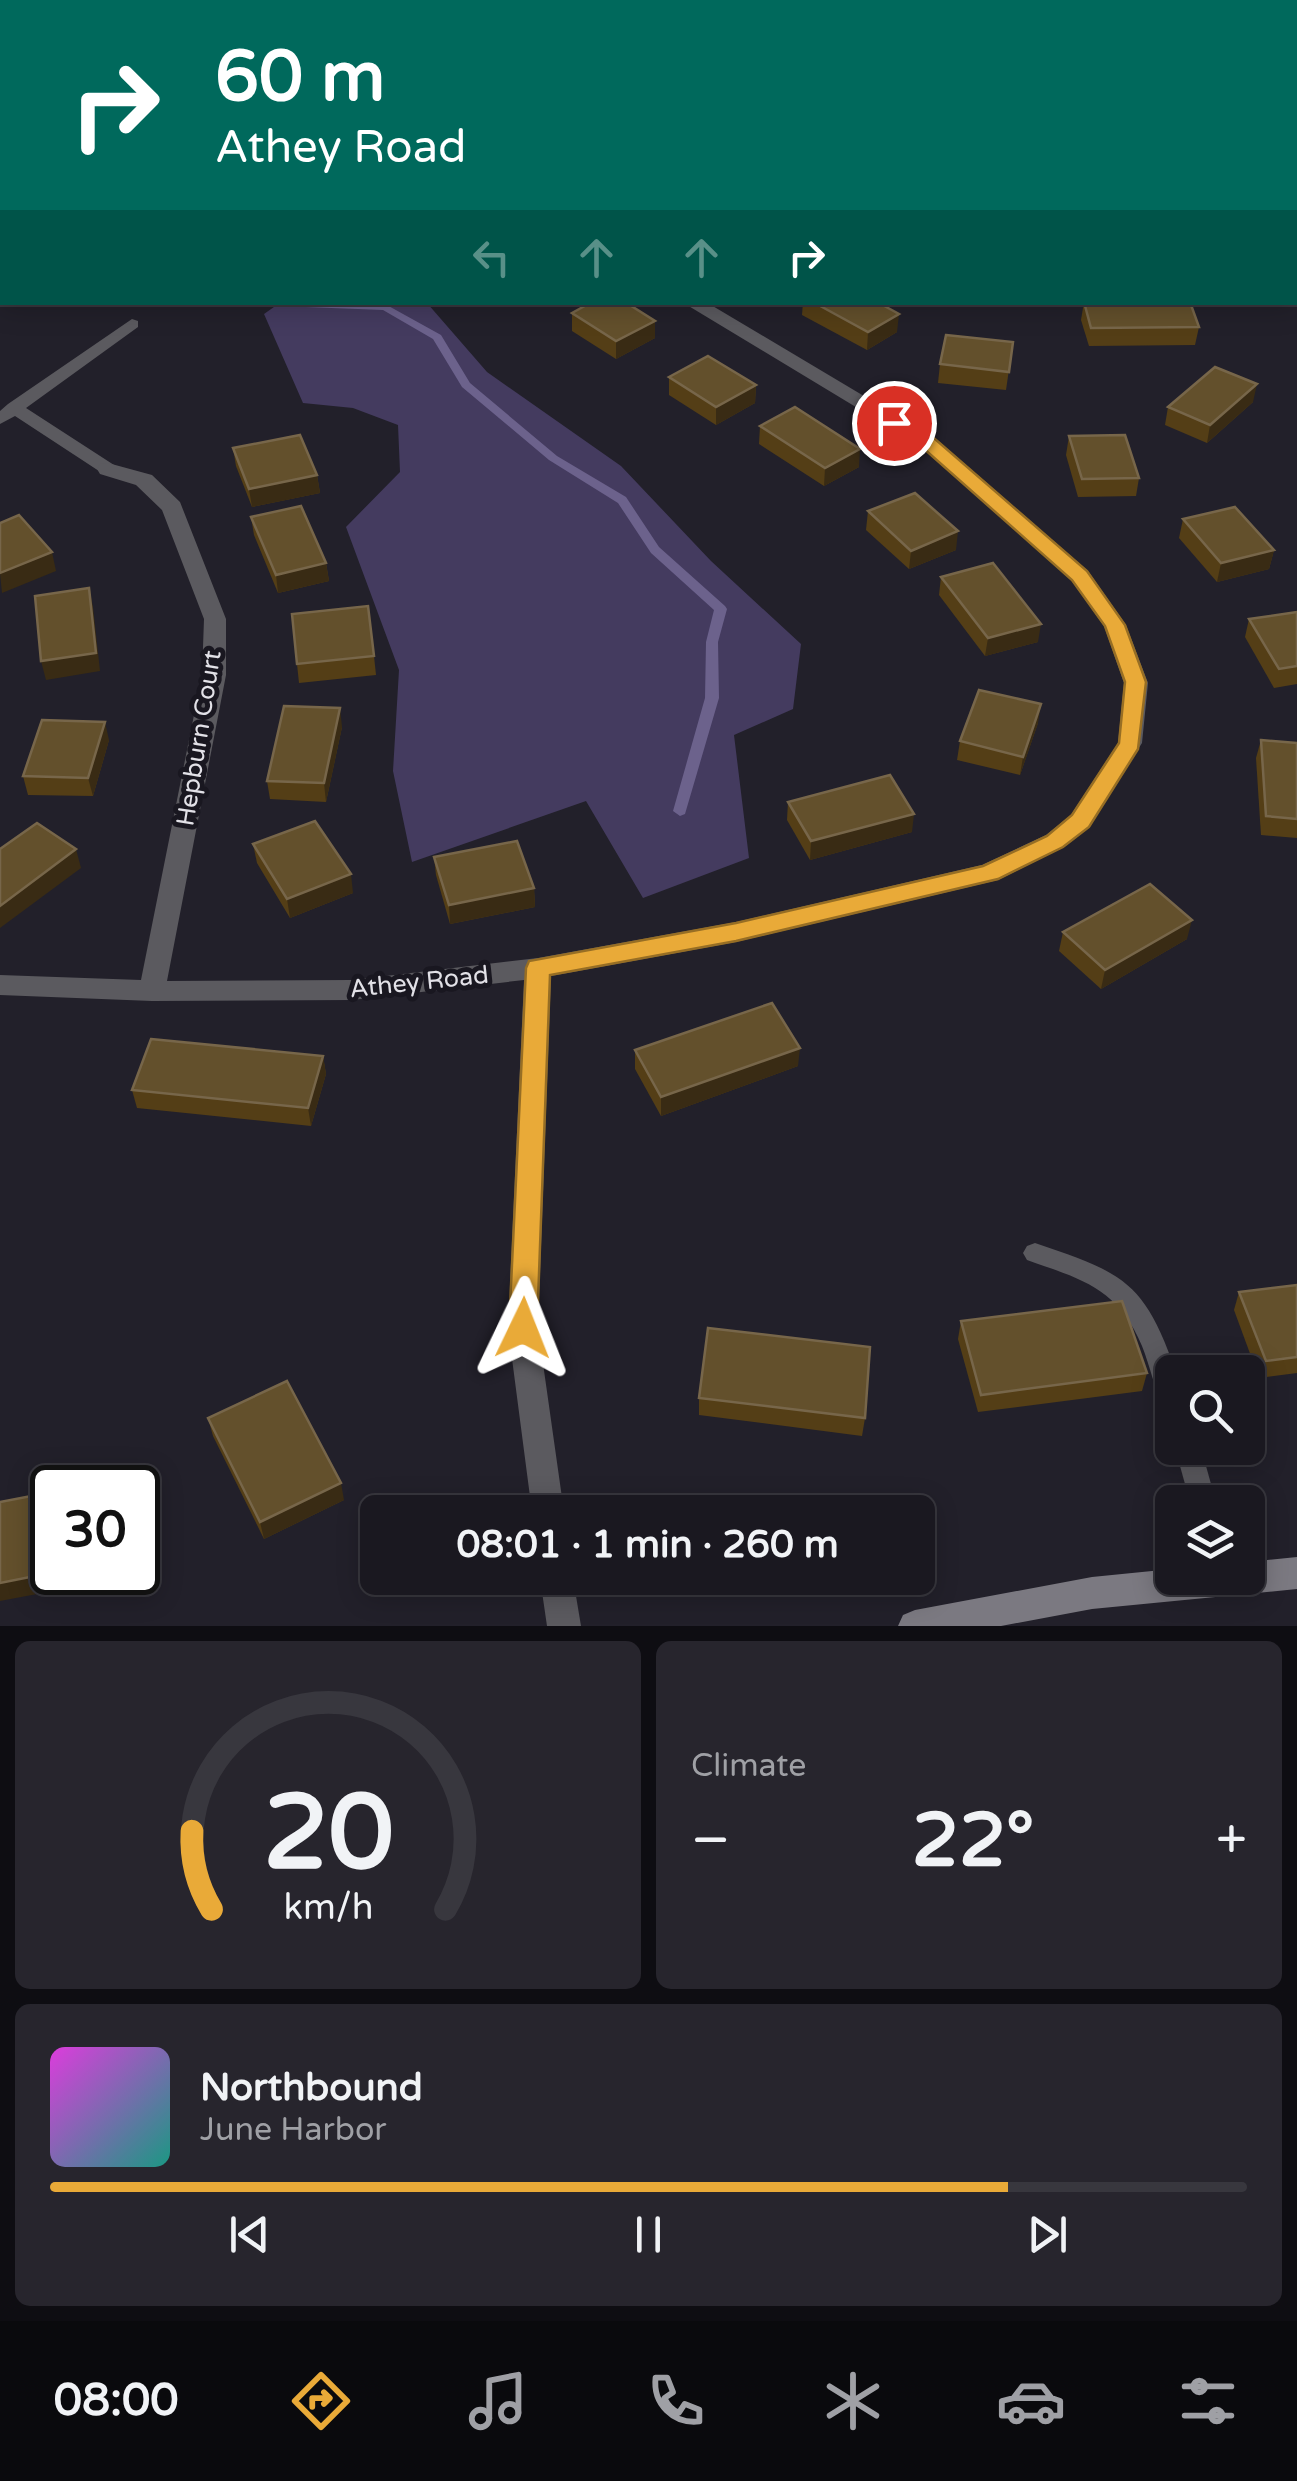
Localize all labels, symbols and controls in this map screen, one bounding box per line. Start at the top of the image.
text: 60 m [215,36,385,120]
icon: right [50,40,180,170]
text: Athey Road [215,121,466,175]
icon: left [464,230,519,285]
icon: ahead [569,230,624,285]
icon: ahead [674,230,729,285]
icon: right [779,230,834,285]
pin [852,381,937,466]
icon: arrive [867,396,922,451]
street label: Hepburn Court [170,648,228,828]
street label: Athey Road [348,960,490,1004]
position arrow [471,1276,575,1380]
map controls [1155,1355,1265,1595]
button: search [1155,1355,1265,1465]
speed limit sign: 30 [30,1465,160,1595]
button: layers [1155,1485,1265,1595]
text: 08:01 · 1 min · 260 m [456,1522,839,1568]
text: Climate [691,1747,806,1785]
text: 20 [263,1772,393,1897]
text: 22° [912,1796,1034,1886]
text: − [691,1808,730,1874]
text: + [1216,1808,1247,1874]
text: km/h [283,1886,373,1929]
text: Northbound [200,2065,423,2111]
text: June Harbor [200,2111,387,2149]
icon: previous [222,2207,277,2262]
icon: pause [621,2207,676,2262]
icon: next [1020,2207,1075,2262]
icon: directions [286,2366,356,2436]
icon: music [463,2366,533,2436]
icon: phone [641,2366,711,2436]
icon: climate [818,2366,888,2436]
icon: car [996,2366,1066,2436]
icon: filters [1173,2366,1243,2436]
text: 08:00 [54,2374,178,2428]

